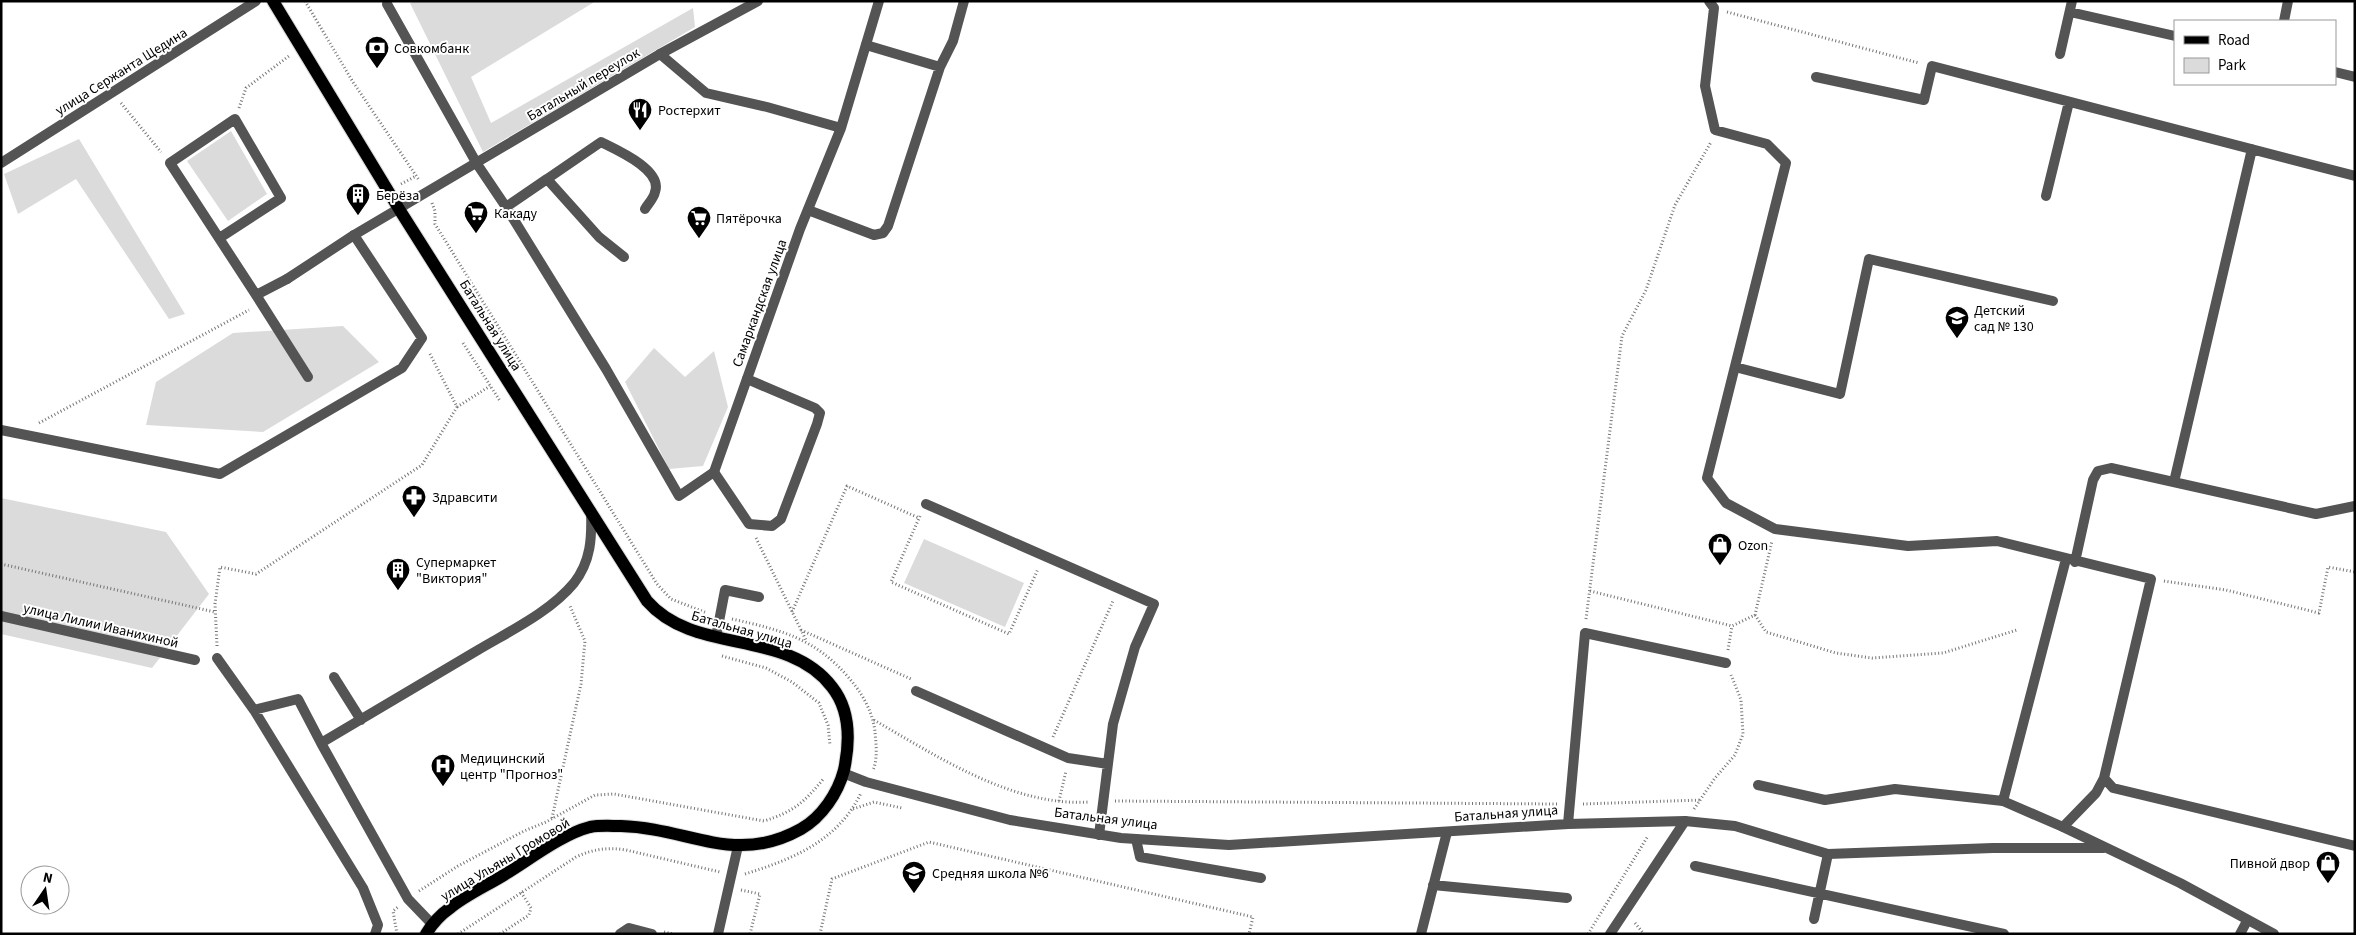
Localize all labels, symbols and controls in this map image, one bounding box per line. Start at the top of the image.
legend [2174,20,2336,85]
street label: улица Сержанта Щедина [52,23,191,121]
text: Road [2218,30,2250,51]
bank icon: Совкомбанк [364,35,390,69]
place label: Совкомбанк [394,39,469,59]
street label: Батальный переулок [523,43,644,126]
text: Park [2218,55,2247,76]
restaurant icon: Ростерхит [627,97,653,131]
place label: Ростерхит [658,101,721,121]
building icon: Берёза [345,182,371,216]
place label: Берёза [376,186,419,206]
supermarket icon: Какаду [463,200,489,234]
place label: Какаду [494,204,537,224]
supermarket icon: Пятёрочка [686,205,712,239]
place label: Пятёрочка [716,209,782,229]
street label: Самаркандская улица [727,237,792,370]
street label: Батальная улица [454,276,526,375]
place label: Детский сад № 130 [1974,301,2034,337]
school or university icon: Детский сад № 130 [1944,305,1970,339]
pharmacy icon: Здравсити [401,484,427,518]
place label: Здравсити [432,488,498,508]
shop icon: Ozon [1707,532,1733,566]
place label: Ozon [1738,536,1768,556]
place label: Супермаркет "Виктория" [416,553,497,589]
building icon: Супермаркет "Виктория" [385,557,411,591]
street label: улица Лилии Иванихиной [21,598,180,654]
street label: Батальная улица [689,606,795,654]
place label: Медицинский центр "Прогноз" [460,749,563,785]
hospital icon: Медицинский центр "Прогноз" [430,753,456,787]
street label: Батальная улица [1453,800,1559,828]
street label: Батальная улица [1053,803,1159,835]
street label: улица Ульяны Громовой [437,813,574,906]
shop icon: Пивной двор [2315,850,2341,884]
place label: Пивной двор [2230,854,2310,874]
school or university icon: Средняя школа №6 [901,860,927,894]
place label: Средняя школа №6 [932,864,1049,884]
north arrow [20,865,70,915]
text: N [41,868,54,889]

